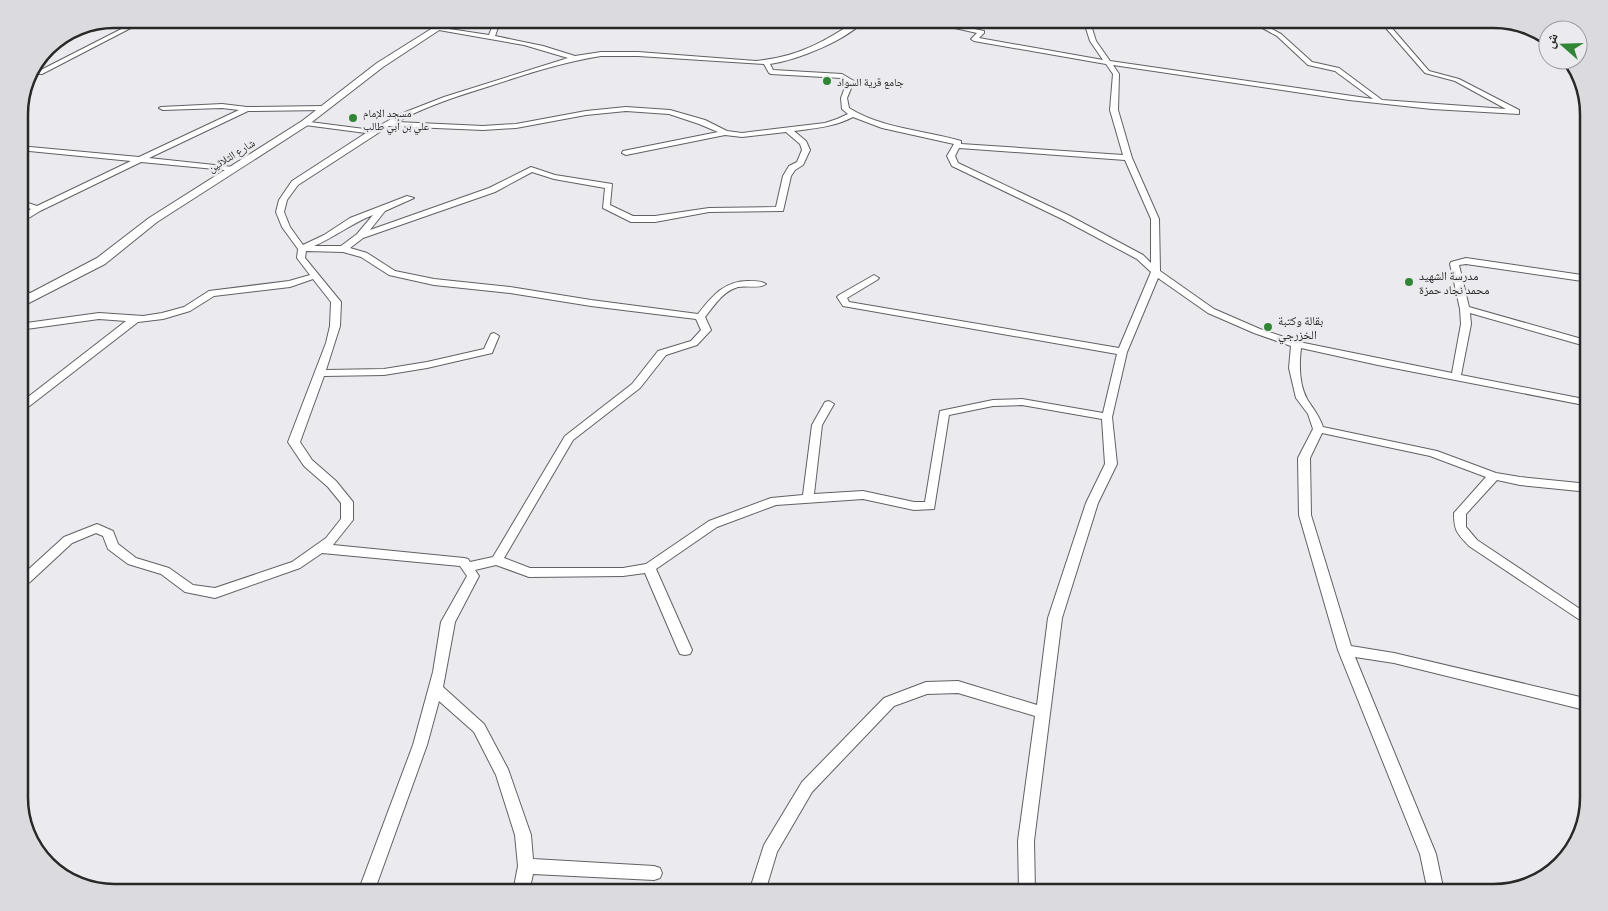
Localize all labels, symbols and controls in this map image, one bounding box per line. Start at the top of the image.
north arrow [1538,20,1588,70]
text: ش [1539,30,1562,51]
place label: جامع قرية السواد [837,74,904,89]
marker: جامع قرية السواد [821,75,833,87]
place label: مسجد الإمام علي بن أبي طالب [363,105,430,134]
marker: مسجد الإمام علي بن أبي طالب [347,112,359,124]
street label: شارع الثلاثين [205,135,257,175]
place label: مدرسة الشهيد محمد نجاد حمزة [1419,267,1490,298]
marker: مدرسة الشهيد محمد نجاد حمزة [1403,276,1415,288]
place label: بقالة وكتبة الخزرجي [1278,312,1323,345]
marker: بقالة وكتبة الخزرجي [1262,321,1274,333]

